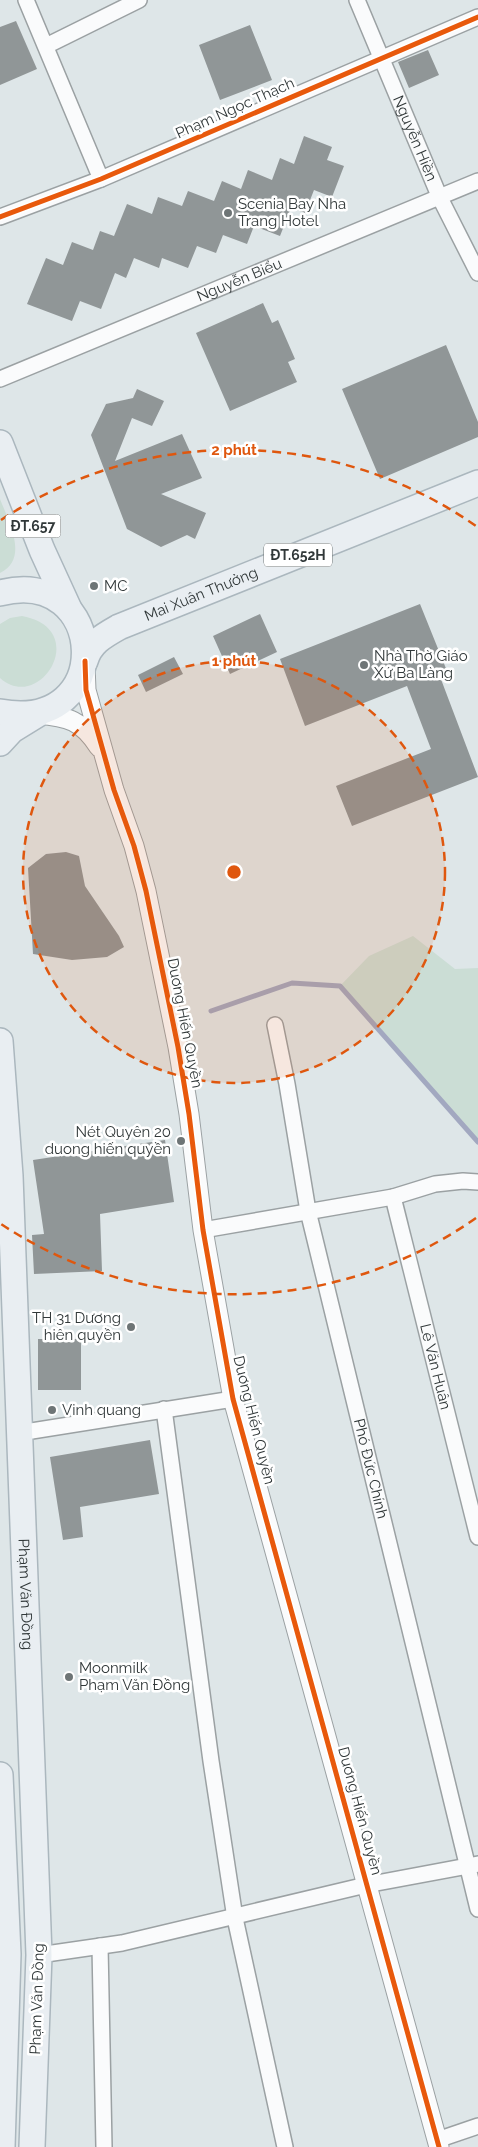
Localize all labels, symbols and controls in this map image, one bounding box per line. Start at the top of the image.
street label: Phạm Ngọc Thạch [173,74,297,142]
street label: Nguyễn Hiền [389,93,441,184]
place label: Scenia Bay Nha Trang Hotel [238,195,346,230]
marker: Scenia Bay Nha Trang Hotel [222,207,234,219]
street label: Nguyễn Biểu [194,254,284,305]
text: 2 phút [211,441,257,459]
road number: ĐT.657 [5,514,60,538]
road number: ĐT.652H [264,544,332,566]
street label: Mai Xuân Thưởng [142,563,260,625]
place label: MC [104,577,127,595]
marker: MC [88,580,100,592]
place label: Nhà Thờ Giáo Xứ Ba Làng [374,647,468,682]
text: 1 phút [212,652,257,670]
marker: Nhà Thờ Giáo Xứ Ba Làng [358,659,370,671]
centre of rings [225,863,243,881]
street label: Duơng Hiến Quyền [164,957,206,1089]
place label: Nét Quyên 20 duong hiến quyền [45,1123,171,1158]
marker: Nét Quyên 20 duong hiến quyền [175,1135,187,1147]
place label: TH 31 Dương hiên quyền [32,1309,121,1344]
marker: TH 31 Dương hiên quyền [125,1321,137,1333]
street label: Lê Văn Huân [416,1322,455,1412]
street label: Duơng Hiến Quyền [229,1354,279,1486]
place label: Vinh quang [62,1401,141,1419]
marker: Vinh quang [46,1404,58,1416]
street label: Phó Đức Chính [350,1417,392,1520]
street label: Phạm Văn Đồng [15,1538,37,1650]
place label: Moonmilk Phạm Văn Đồng [79,1659,190,1694]
marker: Moonmilk Phạm Văn Đồng [63,1671,75,1683]
street label: Duơng Hiến Quyền [334,1745,386,1877]
street label: Phạm Văn Đồng [26,1943,48,2055]

